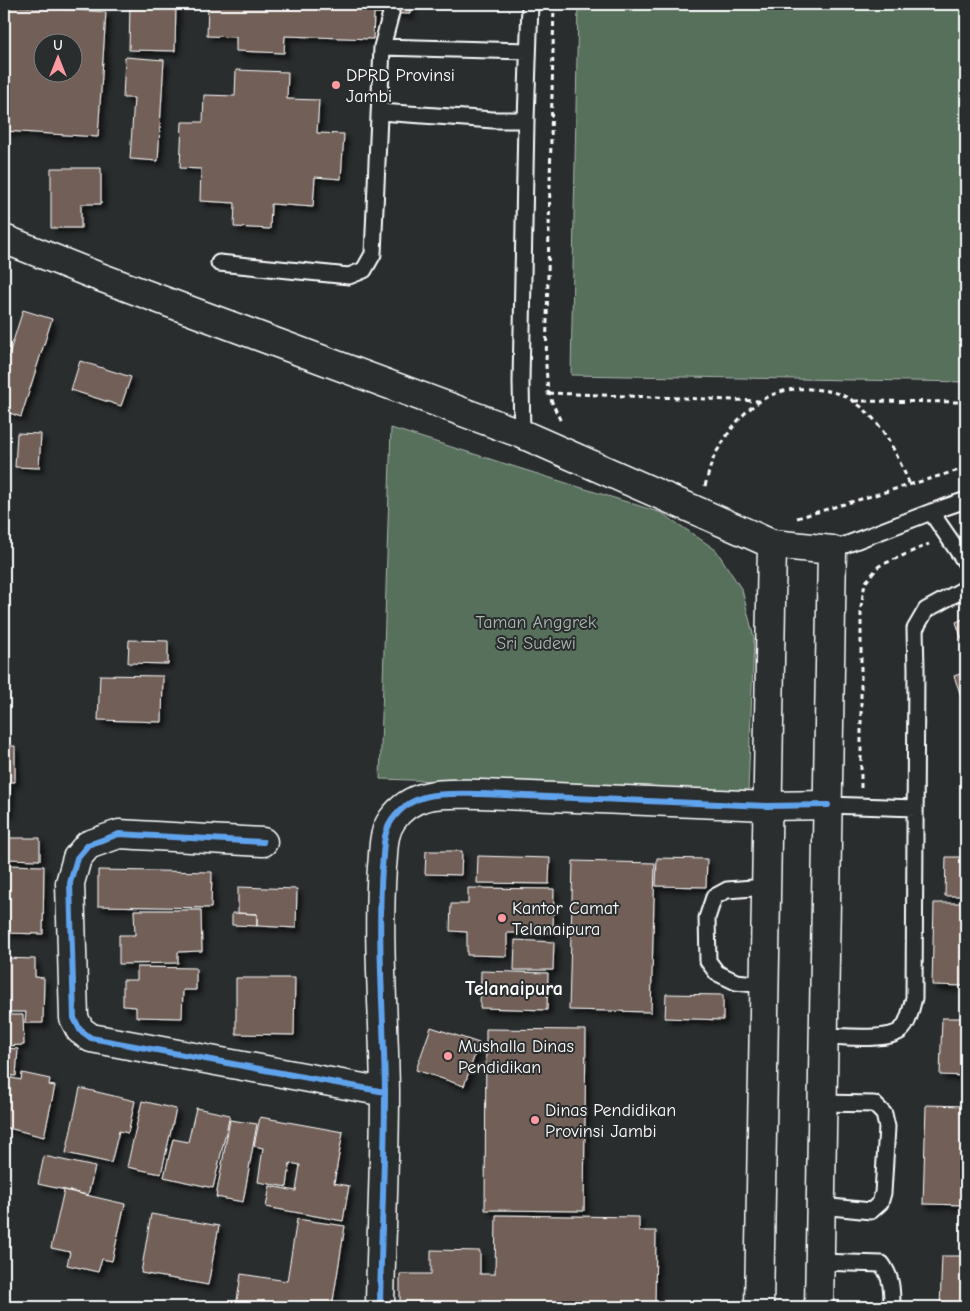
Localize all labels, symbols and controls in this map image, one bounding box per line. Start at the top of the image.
north arrow [32,32,82,82]
text: U [53,37,63,54]
place label: DPRD Provinsi Jambi [346,65,455,107]
marker: DPRD Provinsi Jambi [330,79,342,91]
park label: Taman Anggrek Sri Sudewi [475,612,597,654]
place label: Kantor Camat Telanaipura [512,898,619,940]
marker: Kantor Camat Telanaipura [496,912,508,924]
district label: Telanaipura [465,977,563,1000]
place label: Mushalla Dinas Pendidikan [458,1036,574,1078]
marker: Mushalla Dinas Pendidikan [442,1050,454,1062]
place label: Dinas Pendidikan Provinsi Jambi [545,1100,676,1142]
marker: Dinas Pendidikan Provinsi Jambi [529,1114,541,1126]

